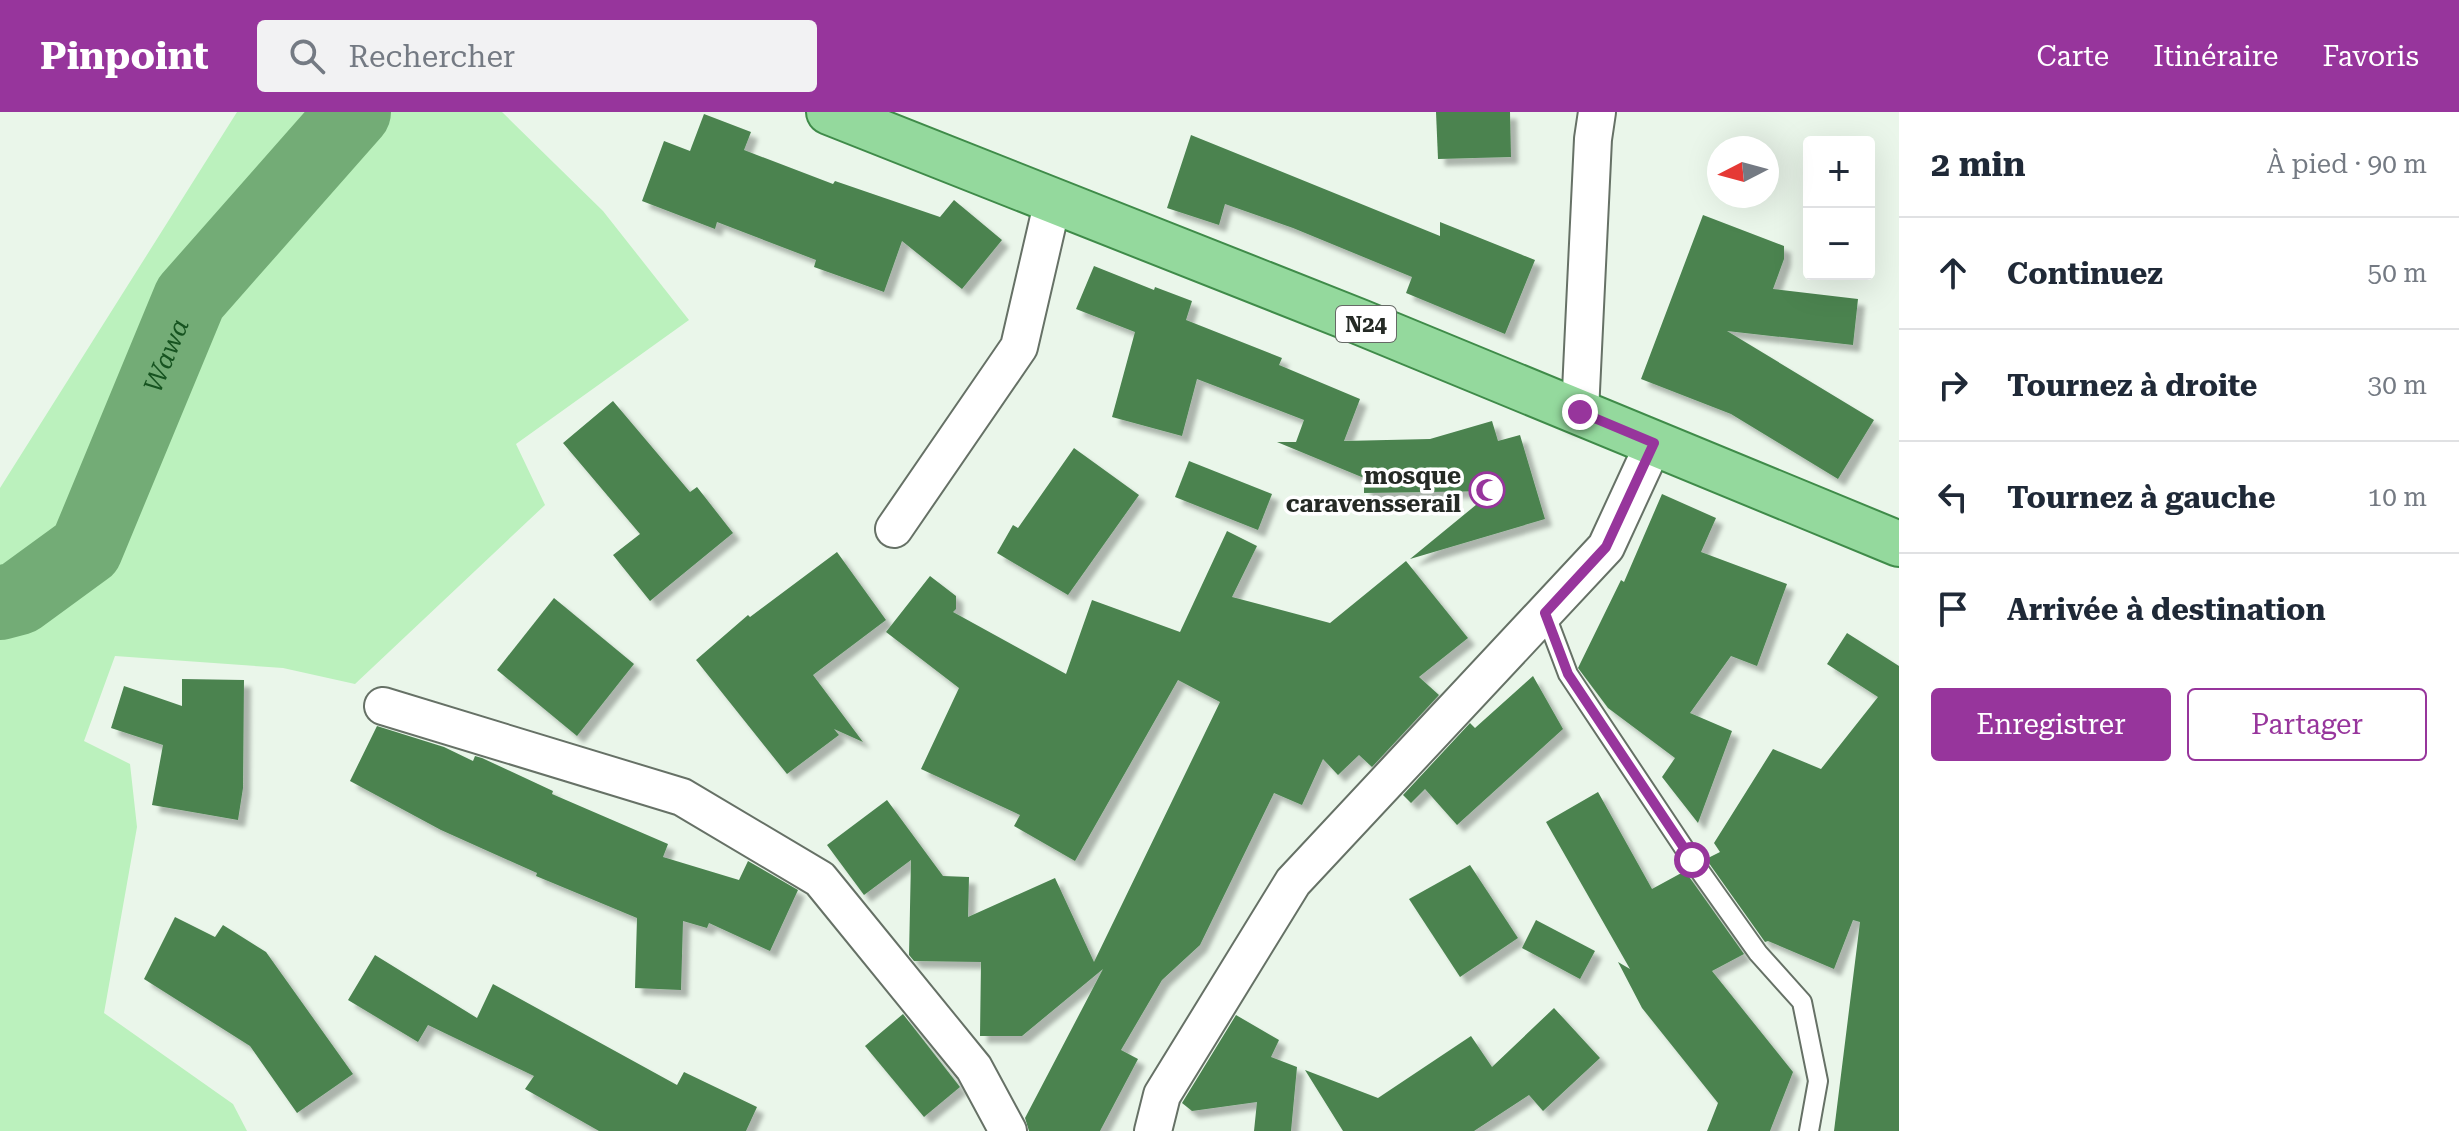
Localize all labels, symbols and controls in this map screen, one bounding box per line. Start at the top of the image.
search box [257,20,817,92]
text: Pinpoint [40,34,209,78]
icon: search [285,34,329,78]
text: Rechercher [349,39,515,74]
text: Carte [2036,40,2109,73]
text: Itinéraire [2153,40,2278,73]
text: Favoris [2322,40,2419,73]
north arrow [1707,136,1779,208]
map controls [1803,136,1875,280]
button: + [1803,136,1875,208]
text: 2 min [1931,144,2026,184]
text: À pied · 90 m [2267,149,2427,179]
button: − [1803,208,1875,280]
icon: ahead [1931,251,1975,295]
text: Continuez [2007,256,2163,291]
text: 50 m [2368,258,2427,288]
road number: N24 [1336,306,1396,342]
water label: Wawa [138,314,195,397]
icon: right [1931,363,1975,407]
text: Tournez à droite [2007,368,2257,403]
text: 30 m [2368,370,2427,400]
route end [1562,394,1598,430]
place label: mosque caravensserail [1286,462,1461,518]
mosque icon: mosque caravensserail [1468,471,1506,509]
icon: left [1931,475,1975,519]
text: Tournez à gauche [2007,480,2276,515]
text: 10 m [2368,482,2427,512]
icon: arrive [1931,587,1975,631]
text: Arrivée à destination [2007,592,2326,627]
button: Enregistrer [1931,688,2171,761]
button: Partager [2187,688,2427,761]
route start [1674,842,1710,878]

